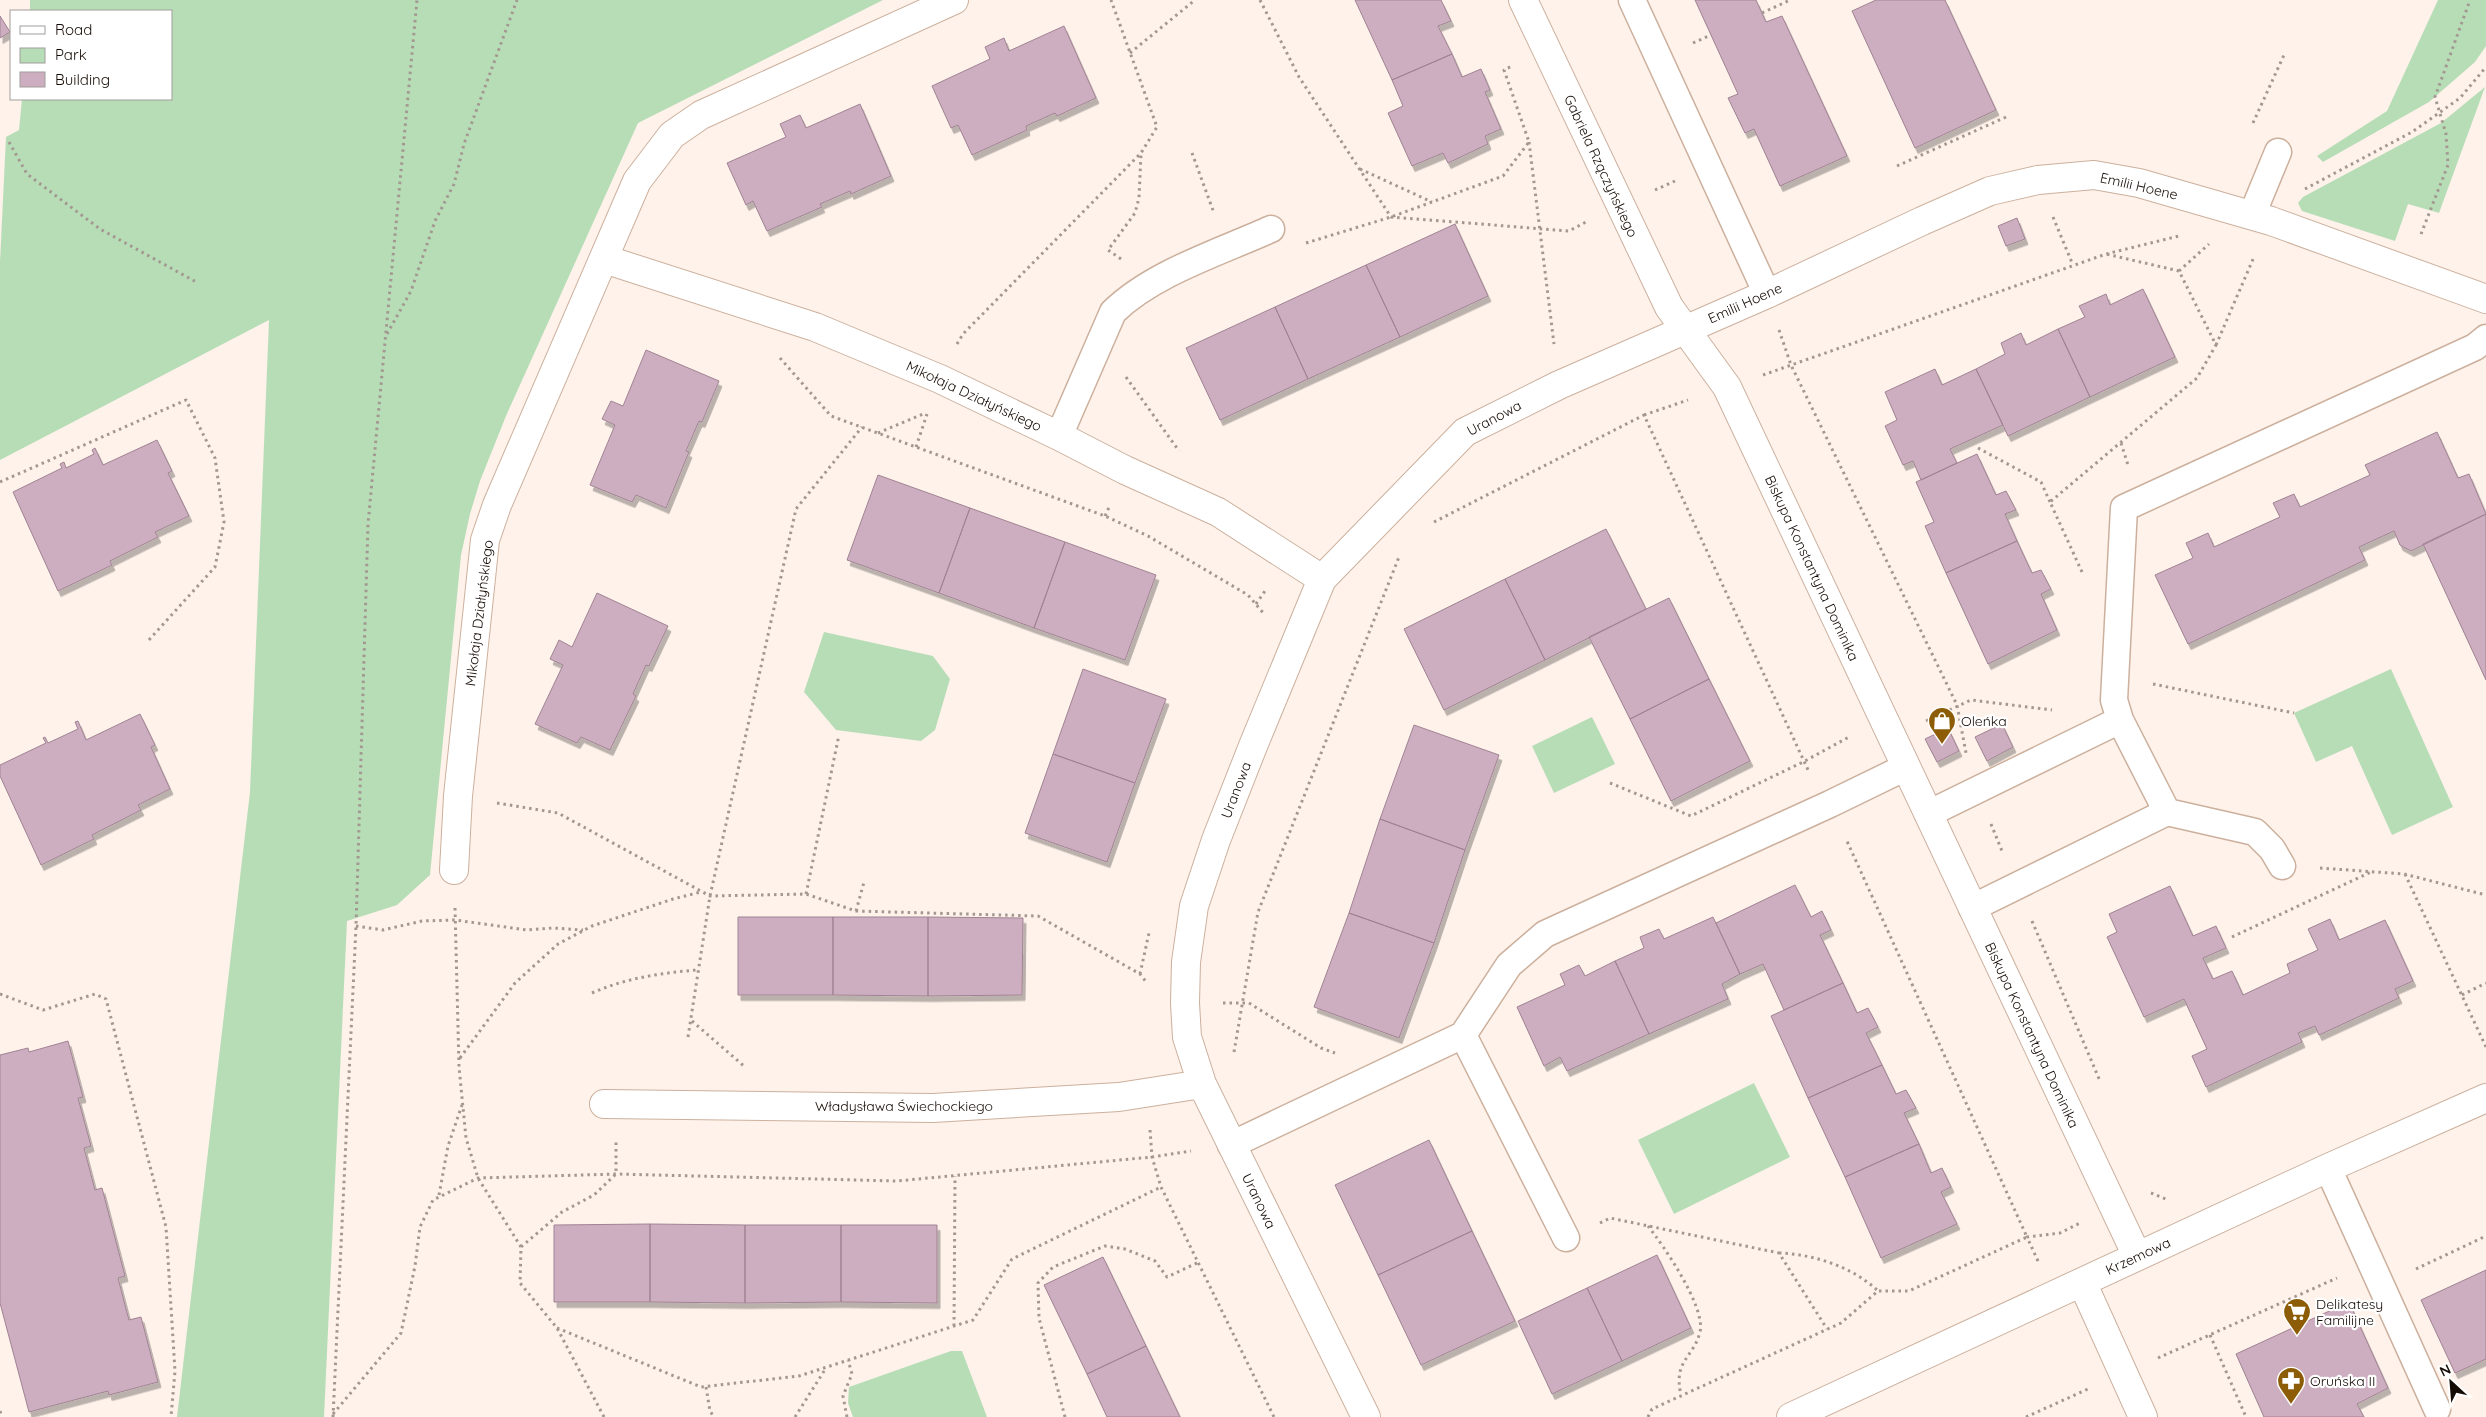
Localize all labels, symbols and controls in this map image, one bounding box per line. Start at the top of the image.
legend [10,10,172,100]
text: Road [55,20,92,39]
text: Park [55,45,87,64]
text: Building [55,70,110,89]
street label: Gabriela Rzączyńskiego [1560,92,1642,240]
street label: Emilii Hoene [2098,168,2180,204]
street label: Emilii Hoene [1705,279,1785,327]
street label: Mikołaja Działyńskiego [903,357,1045,435]
street label: Uranowa [1464,396,1524,440]
street label: Biskupa Konstantyna Dominika [1761,472,1863,664]
street label: Mikołaja Działyńskiego [461,539,497,687]
shop icon: Oleńka [1927,706,1957,745]
place label: Oleńka [1961,712,2007,730]
street label: Uranowa [1217,759,1255,821]
street label: Biskupa Konstantyna Dominika [1981,939,2083,1131]
street label: Władysława Świechockiego [815,1097,993,1115]
street label: Uranowa [1238,1170,1280,1232]
street label: Krzemowa [2103,1233,2173,1279]
place label: Delikatesy Familijne [2316,1295,2383,1329]
supermarket icon: Delikatesy Familijne [2282,1297,2312,1336]
north arrow [2426,1357,2476,1407]
text: N [2437,1360,2454,1381]
pharmacy icon: Oruńska II [2276,1366,2306,1405]
place label: Oruńska II [2310,1372,2375,1390]

